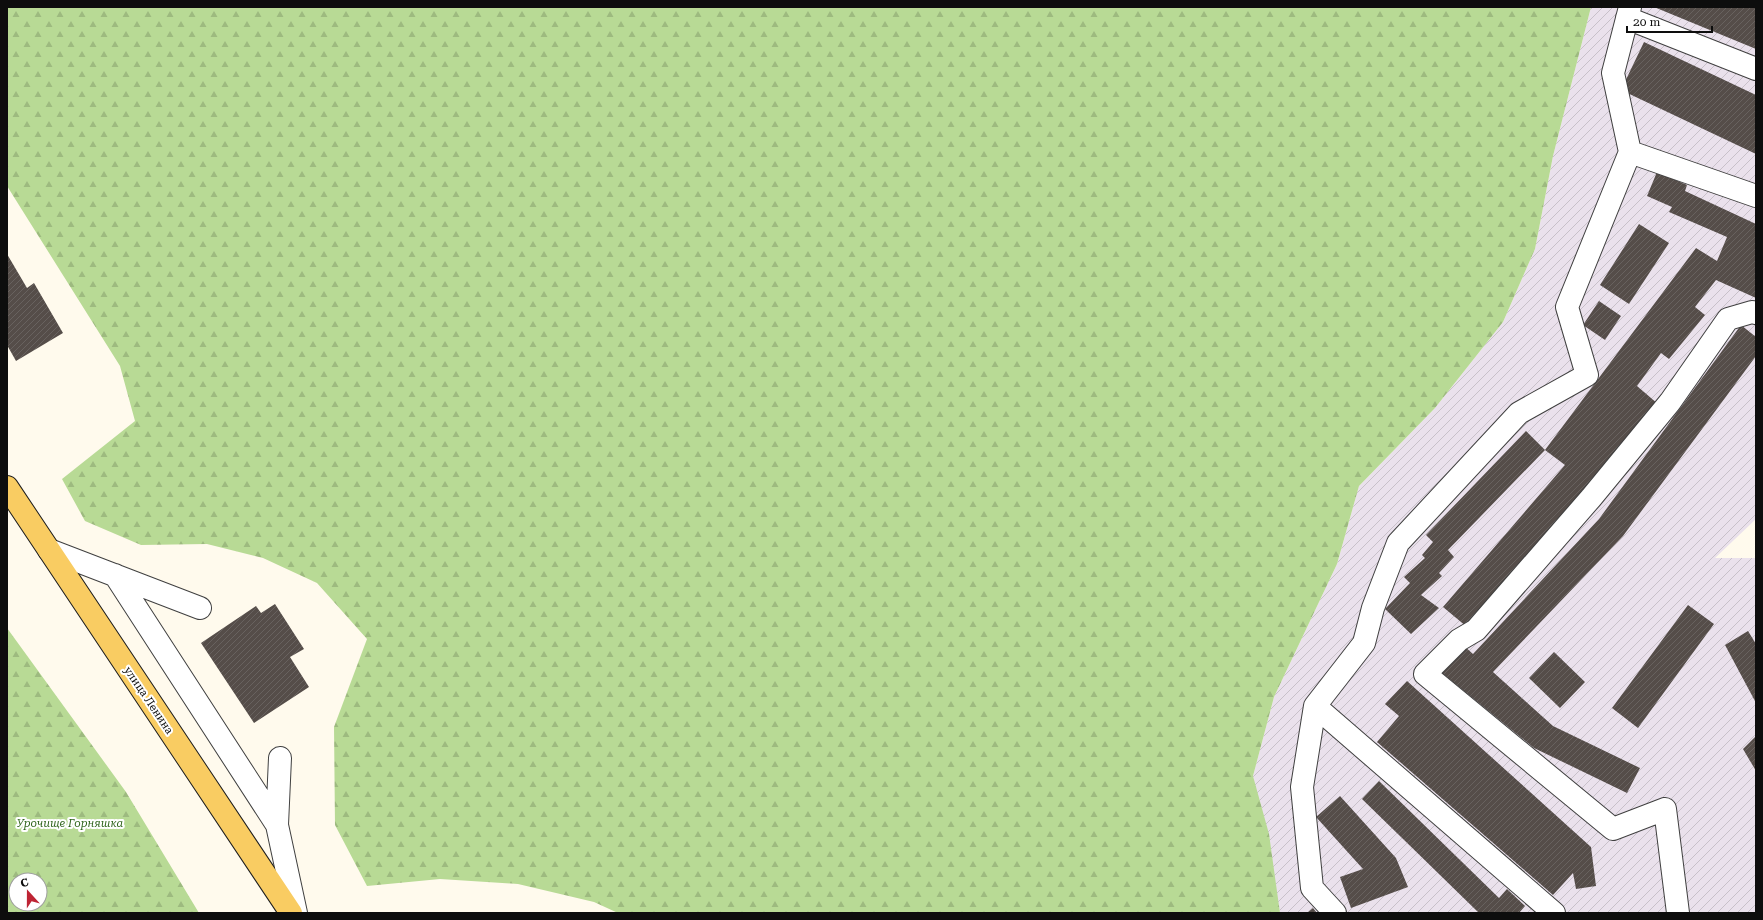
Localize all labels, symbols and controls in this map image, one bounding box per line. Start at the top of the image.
scale bar [1627,8,1712,34]
text: 20 m [1633,15,1660,29]
street label: улица Ленина [121,664,176,737]
park label: Урочище Горняшка [17,817,124,830]
north arrow [8,872,48,912]
text: С [19,876,31,891]

